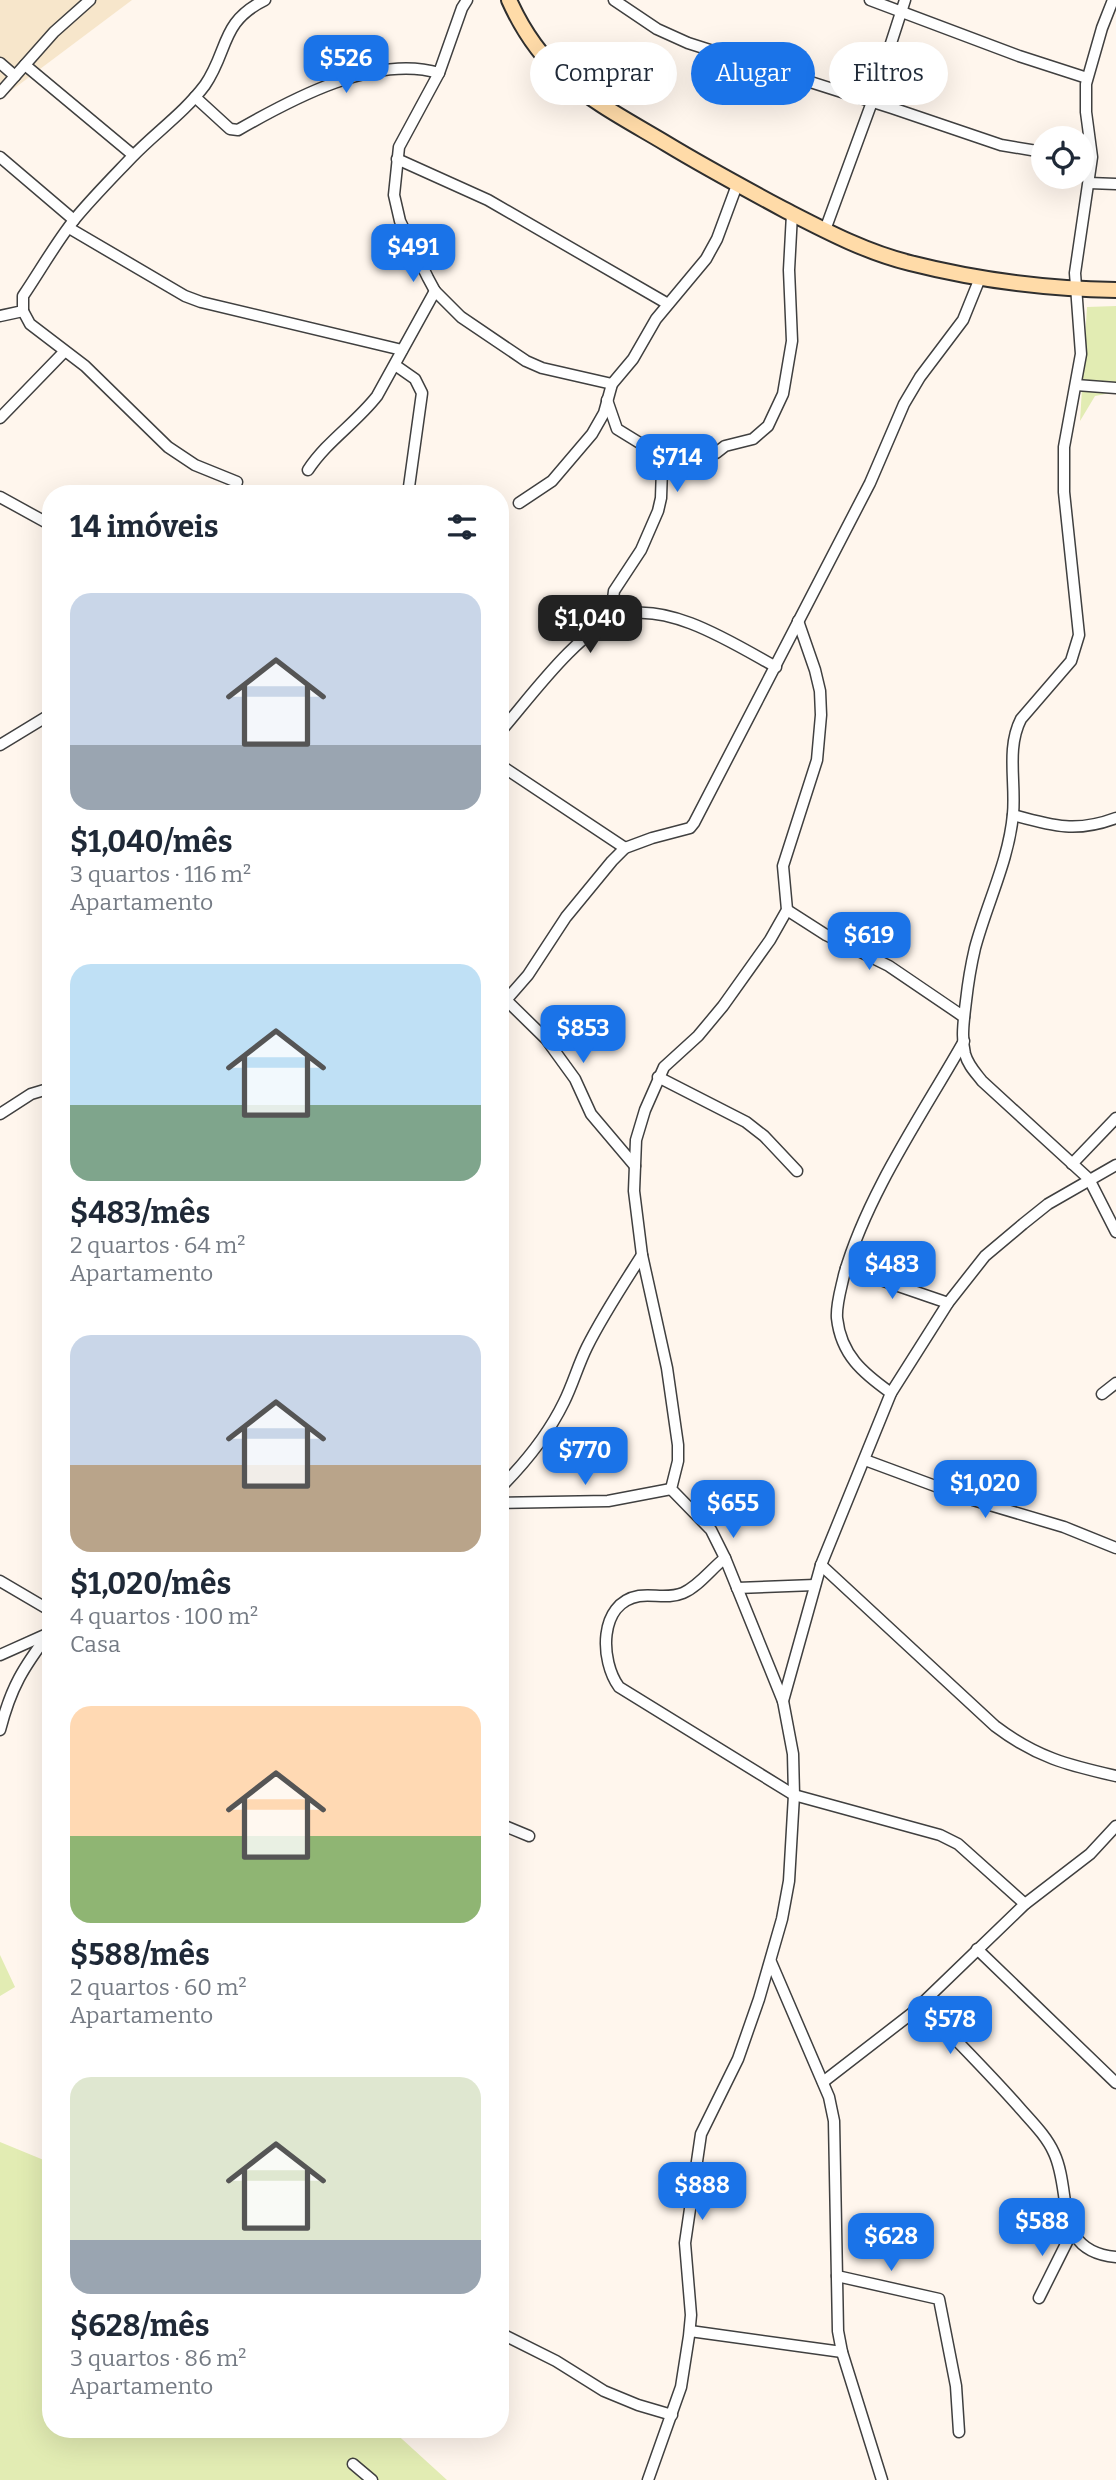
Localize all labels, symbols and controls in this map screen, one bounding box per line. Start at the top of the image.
pin: $526 [305,36,387,95]
chip: Comprar [530,42,677,105]
chip: Alugar [691,42,815,105]
chip: Filtros [829,42,948,105]
text: $526 [320,44,372,72]
map controls [1031,126,1094,189]
button: locate [1031,126,1094,189]
pin: $491 [372,224,454,284]
text: $491 [387,233,439,261]
pin: $714 [636,434,718,494]
text: $714 [652,443,702,471]
icon: filters [443,508,481,546]
text: 14 imóveis [70,509,218,545]
pin: $1,040 [533,596,647,655]
text: $1,040 [554,604,626,632]
icon: home [213,639,339,765]
text: $1,040/mês [70,824,233,860]
text: 3 quartos · 116 m² [70,860,251,888]
text: Apartamento [70,888,213,916]
pin: $619 [828,912,910,972]
text: $619 [844,921,894,949]
pin: $853 [542,1006,624,1065]
icon: home [213,1010,339,1136]
text: $853 [556,1014,610,1042]
text: $483/mês [70,1195,210,1231]
text: 2 quartos · 64 m² [70,1231,245,1259]
pin: $483 [851,1242,933,1301]
text: $483 [865,1250,919,1278]
text: Apartamento [70,1259,213,1287]
icon: home [213,1381,339,1507]
pin: $770 [544,1428,626,1487]
text: $770 [559,1436,611,1464]
pin: $1,020 [928,1460,1042,1520]
text: $1,020 [950,1469,1020,1497]
pin: $655 [692,1480,774,1540]
text: $655 [707,1489,759,1517]
text: $1,020/mês [70,1566,231,1602]
text: 4 quartos · 100 m² [70,1602,258,1630]
text: Casa [70,1630,121,1658]
icon: home [213,1752,339,1878]
text: $588/mês [70,1937,210,1973]
text: 2 quartos · 60 m² [70,1973,247,2001]
pin: $578 [909,1996,991,2056]
text: Apartamento [70,2001,213,2029]
text: $578 [924,2005,976,2033]
icon: home [213,2123,339,2249]
pin: $888 [661,2162,743,2222]
text: $888 [674,2171,730,2199]
pin: $588 [1001,2198,1083,2258]
text: $588 [1015,2207,1069,2235]
pin: $628 [850,2214,932,2273]
text: $628 [864,2222,918,2250]
text: $628/mês [70,2308,210,2344]
text: 3 quartos · 86 m² [70,2344,246,2372]
text: Apartamento [70,2372,213,2400]

